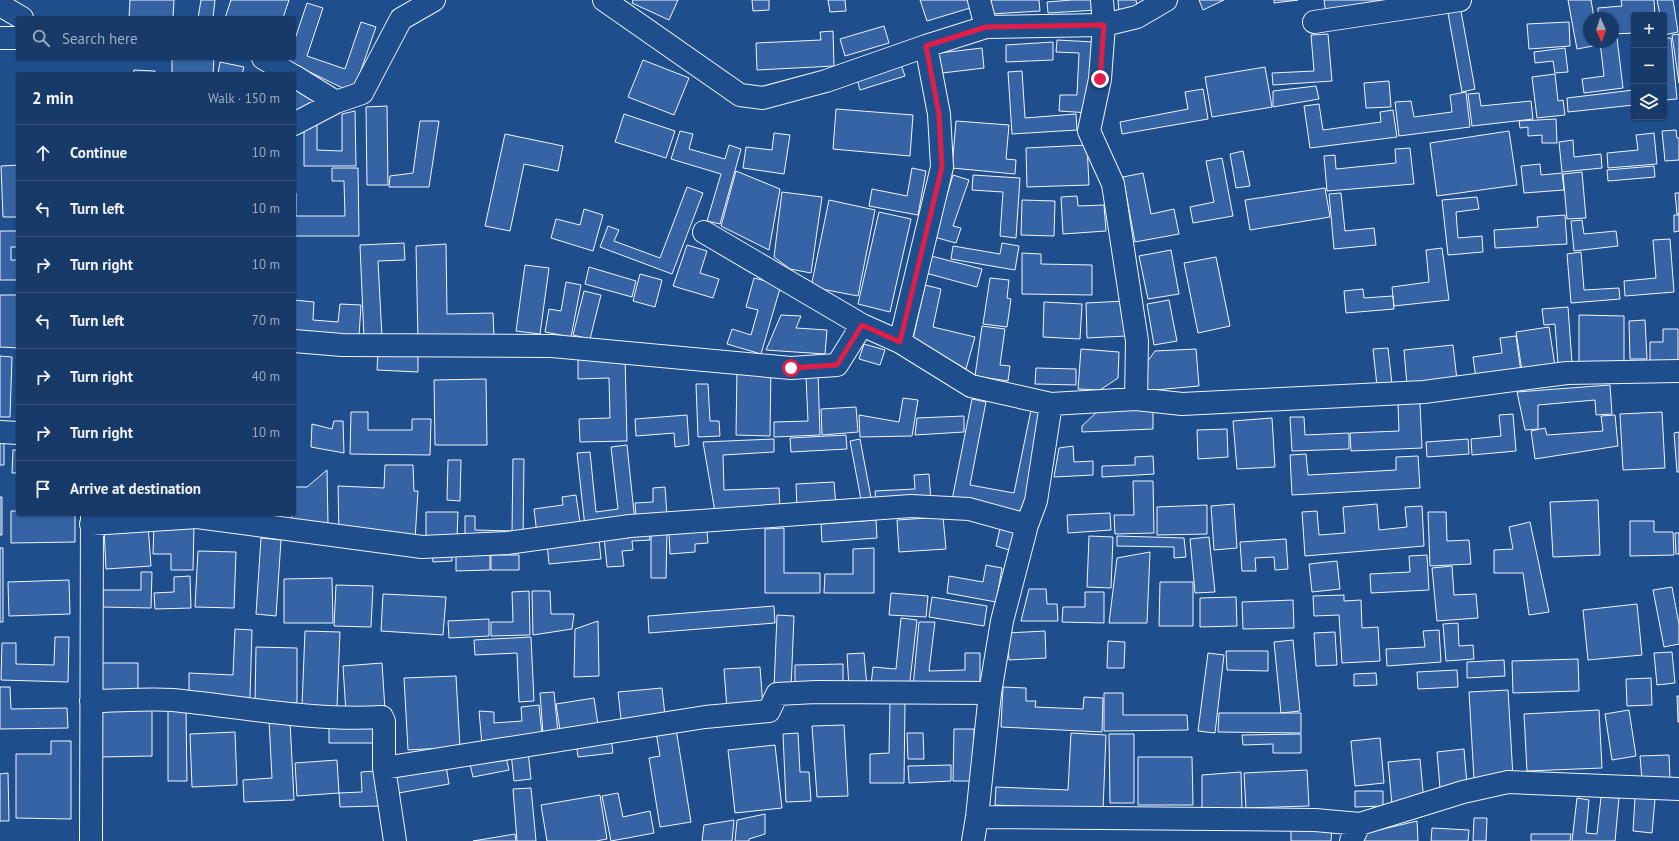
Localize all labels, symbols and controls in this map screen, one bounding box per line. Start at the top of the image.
north arrow [1583,12,1619,48]
map controls [1631,12,1667,120]
button: + [1631,12,1667,48]
search box [16,16,296,60]
icon: search [30,27,52,49]
text: Search here [62,29,138,48]
button: − [1631,48,1667,84]
route end [1091,70,1109,88]
button: layers [1631,84,1667,120]
text: 2 min [32,87,73,109]
text: Walk · 150 m [208,90,280,107]
icon: ahead [32,142,54,164]
text: Continue [70,143,127,162]
text: 10 m [252,144,280,161]
icon: left [32,198,54,220]
text: Turn left [70,199,124,218]
text: 10 m [252,200,280,217]
icon: right [32,254,54,276]
text: Turn right [70,255,133,274]
text: 10 m [252,256,280,273]
icon: left [32,310,54,332]
text: Turn left [70,311,124,330]
text: 70 m [252,312,280,329]
route start [782,359,800,377]
icon: right [32,366,54,388]
text: Turn right [70,367,133,386]
text: 40 m [252,368,280,385]
icon: right [32,422,54,444]
text: Turn right [70,423,133,442]
text: 10 m [252,424,280,441]
icon: arrive [32,478,54,500]
text: Arrive at destination [70,479,201,498]

